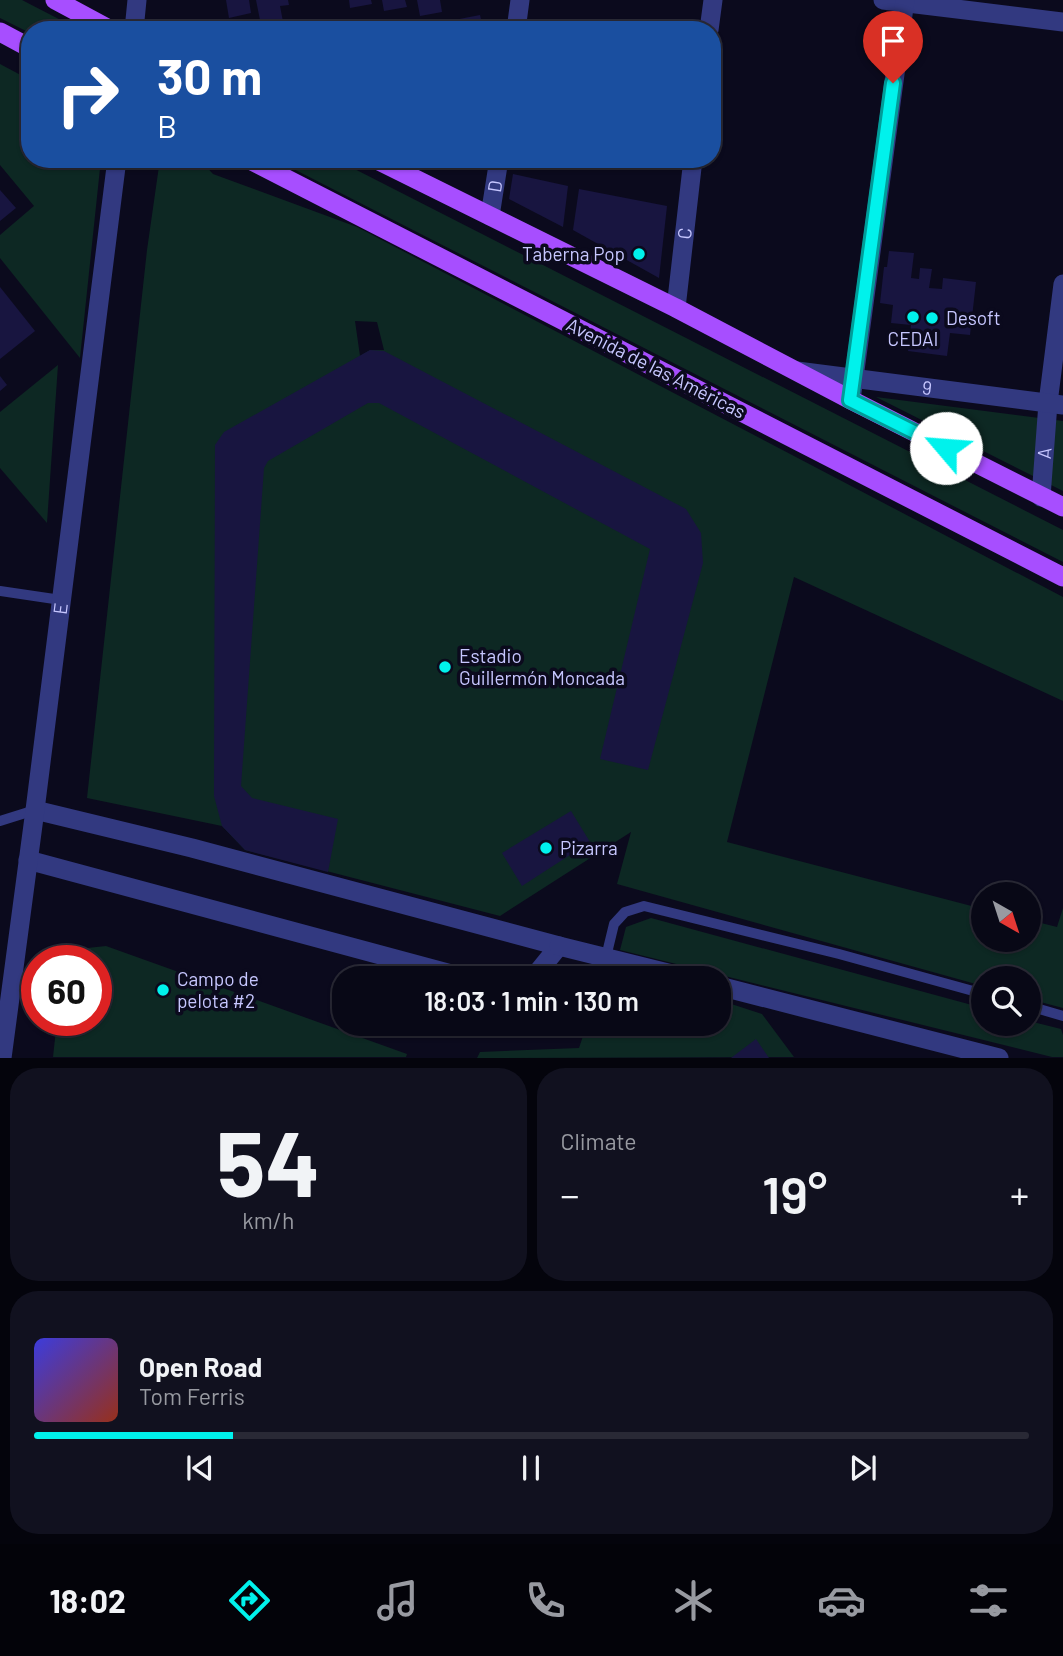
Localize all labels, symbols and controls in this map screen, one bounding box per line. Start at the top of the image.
pin [863,11,923,83]
icon: arrive [874,22,912,60]
text: 30 m [157,46,262,105]
icon: right [42,49,133,140]
text: B [157,106,177,144]
street label: D [482,179,506,194]
street label: C [672,226,696,240]
place label: Taberna Pop [522,242,625,265]
marker: Taberna Pop [631,246,647,262]
place label: Desoft [946,306,1001,329]
marker: CEDAI [905,309,921,325]
marker: Desoft [924,310,940,326]
street label: Avenida de las Américas [563,312,750,423]
place label: CEDAI [888,327,938,350]
street label: 9 [921,375,933,399]
position arrow [909,411,983,485]
street label: A [1032,446,1056,460]
street label: E [48,602,72,616]
place label: Estadio Guillermón Moncada [459,644,625,689]
marker: Estadio Guillermón Moncada [437,659,453,675]
place label: Pizarra [560,836,618,859]
marker: Pizarra [538,840,554,856]
north arrow [971,882,1041,952]
map controls [971,882,1041,1036]
speed limit sign: 60 [21,945,112,1036]
button: search [971,966,1041,1036]
place label: Campo de pelota #2 [177,967,259,1012]
marker: Campo de pelota #2 [155,982,171,998]
text: 18:03 · 1 min · 130 m [424,985,639,1016]
text: 54 [216,1106,320,1215]
text: Climate [561,1127,637,1155]
text: 19° [762,1162,827,1224]
text: − [561,1171,580,1217]
text: + [1010,1171,1029,1217]
text: km/h [242,1206,294,1234]
text: Open Road [139,1351,262,1382]
text: Tom Ferris [139,1382,245,1410]
icon: previous [181,1449,219,1487]
icon: pause [512,1449,550,1487]
icon: next [844,1449,882,1487]
icon: directions [225,1576,274,1625]
icon: music [373,1576,422,1625]
icon: phone [521,1576,570,1625]
icon: climate [669,1576,718,1625]
icon: car [817,1576,866,1625]
icon: filters [964,1576,1013,1625]
text: 18:02 [49,1581,126,1619]

